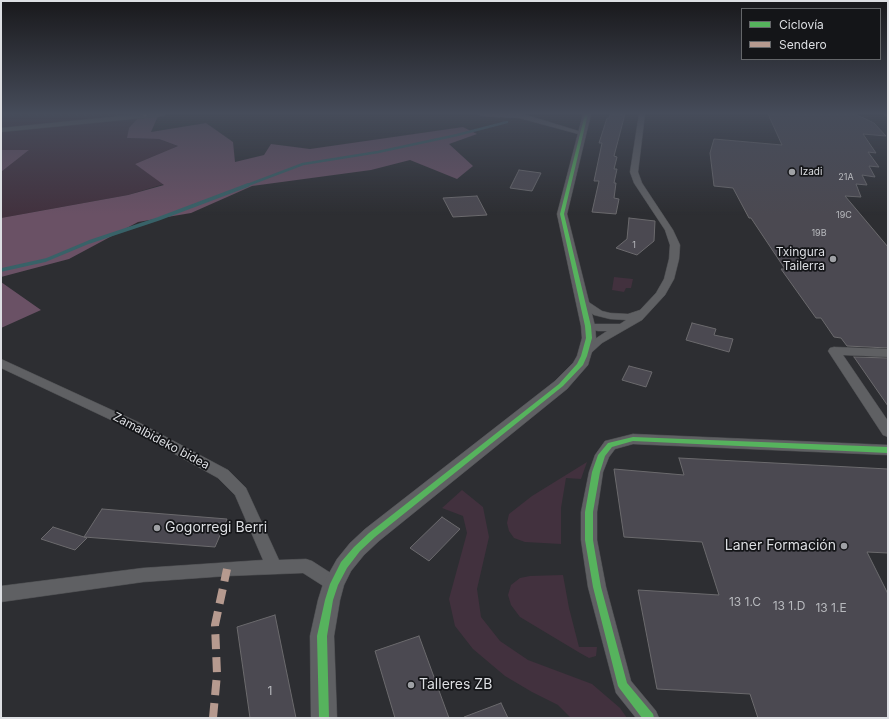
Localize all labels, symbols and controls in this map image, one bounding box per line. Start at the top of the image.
legend [741,8,881,60]
text: Ciclovía [779,17,824,32]
text: Sendero [779,37,827,52]
place label: Izadi [800,166,822,178]
marker: Izadi [787,167,797,177]
house number: 21A [838,172,854,182]
house number: 19C [836,210,852,220]
house number: 19B [811,228,827,238]
house number: 1 [632,240,636,250]
place label: Txingura Tailerra [776,245,825,273]
marker: Txingura Tailerra [828,254,838,264]
street label: Zamalbideko bidea [110,409,212,473]
place label: Gogorregi Berri [165,520,267,536]
marker: Gogorregi Berri [152,523,162,533]
place label: Laner Formación [725,538,836,554]
marker: Laner Formación [839,541,849,551]
house number: 13 1.C [729,595,761,609]
house number: 13 1.D [773,599,805,613]
house number: 13 1.E [815,601,847,615]
place label: Talleres ZB [419,677,492,693]
marker: Talleres ZB [406,680,416,690]
house number: 1 [268,684,272,698]

